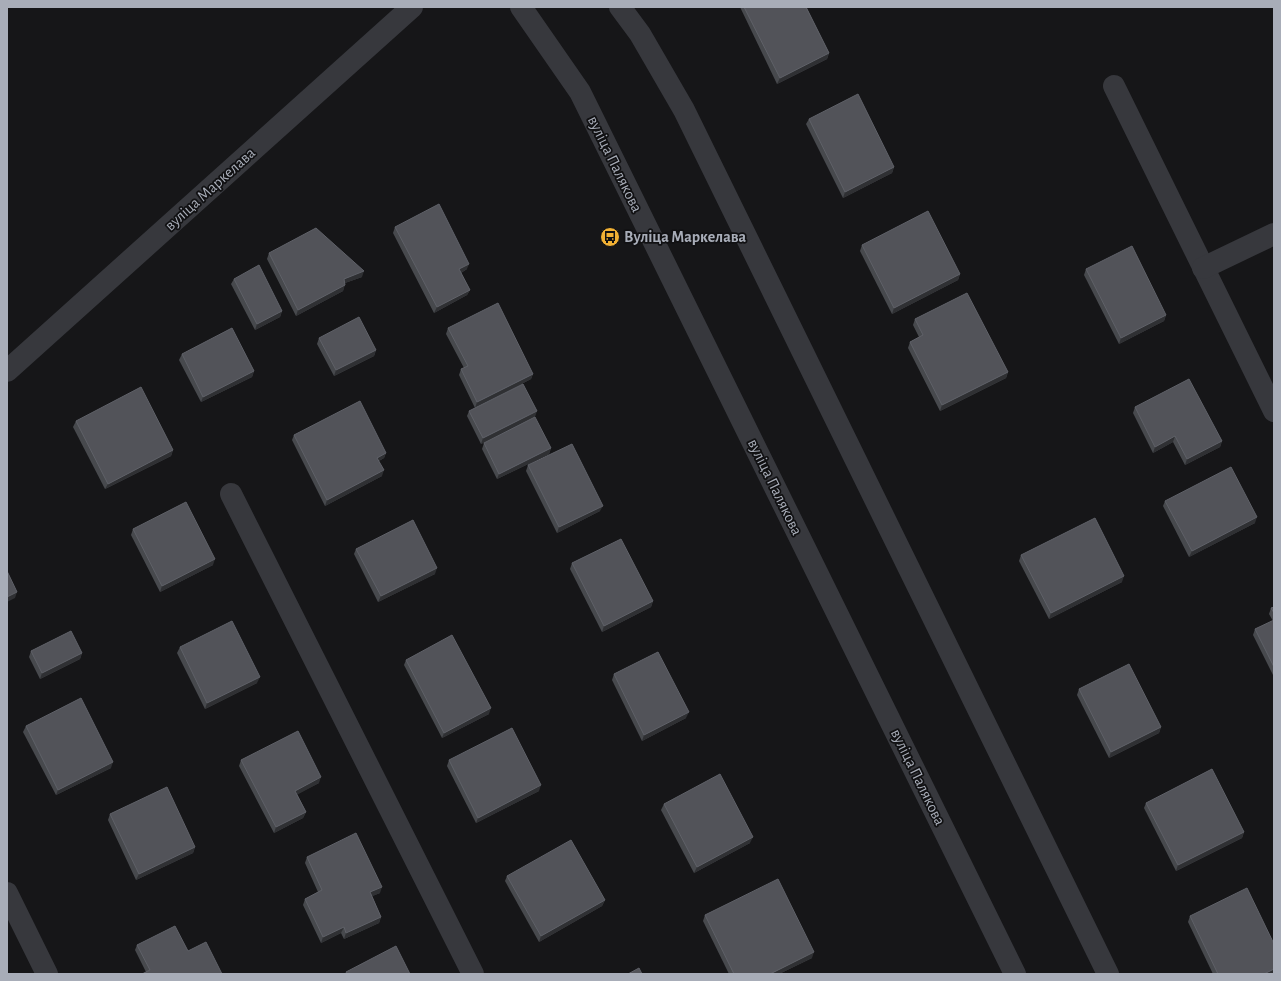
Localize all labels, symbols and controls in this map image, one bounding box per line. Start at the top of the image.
street label: вуліца Палякова [584,113,645,215]
street label: вуліца Маркелава [162,144,259,234]
bus stop icon: Вуліца Маркелава [599,226,621,248]
place label: Вуліца Маркелава [624,229,747,246]
street label: вуліца Палякова [744,436,805,538]
street label: вуліца Палякова [887,726,948,828]

